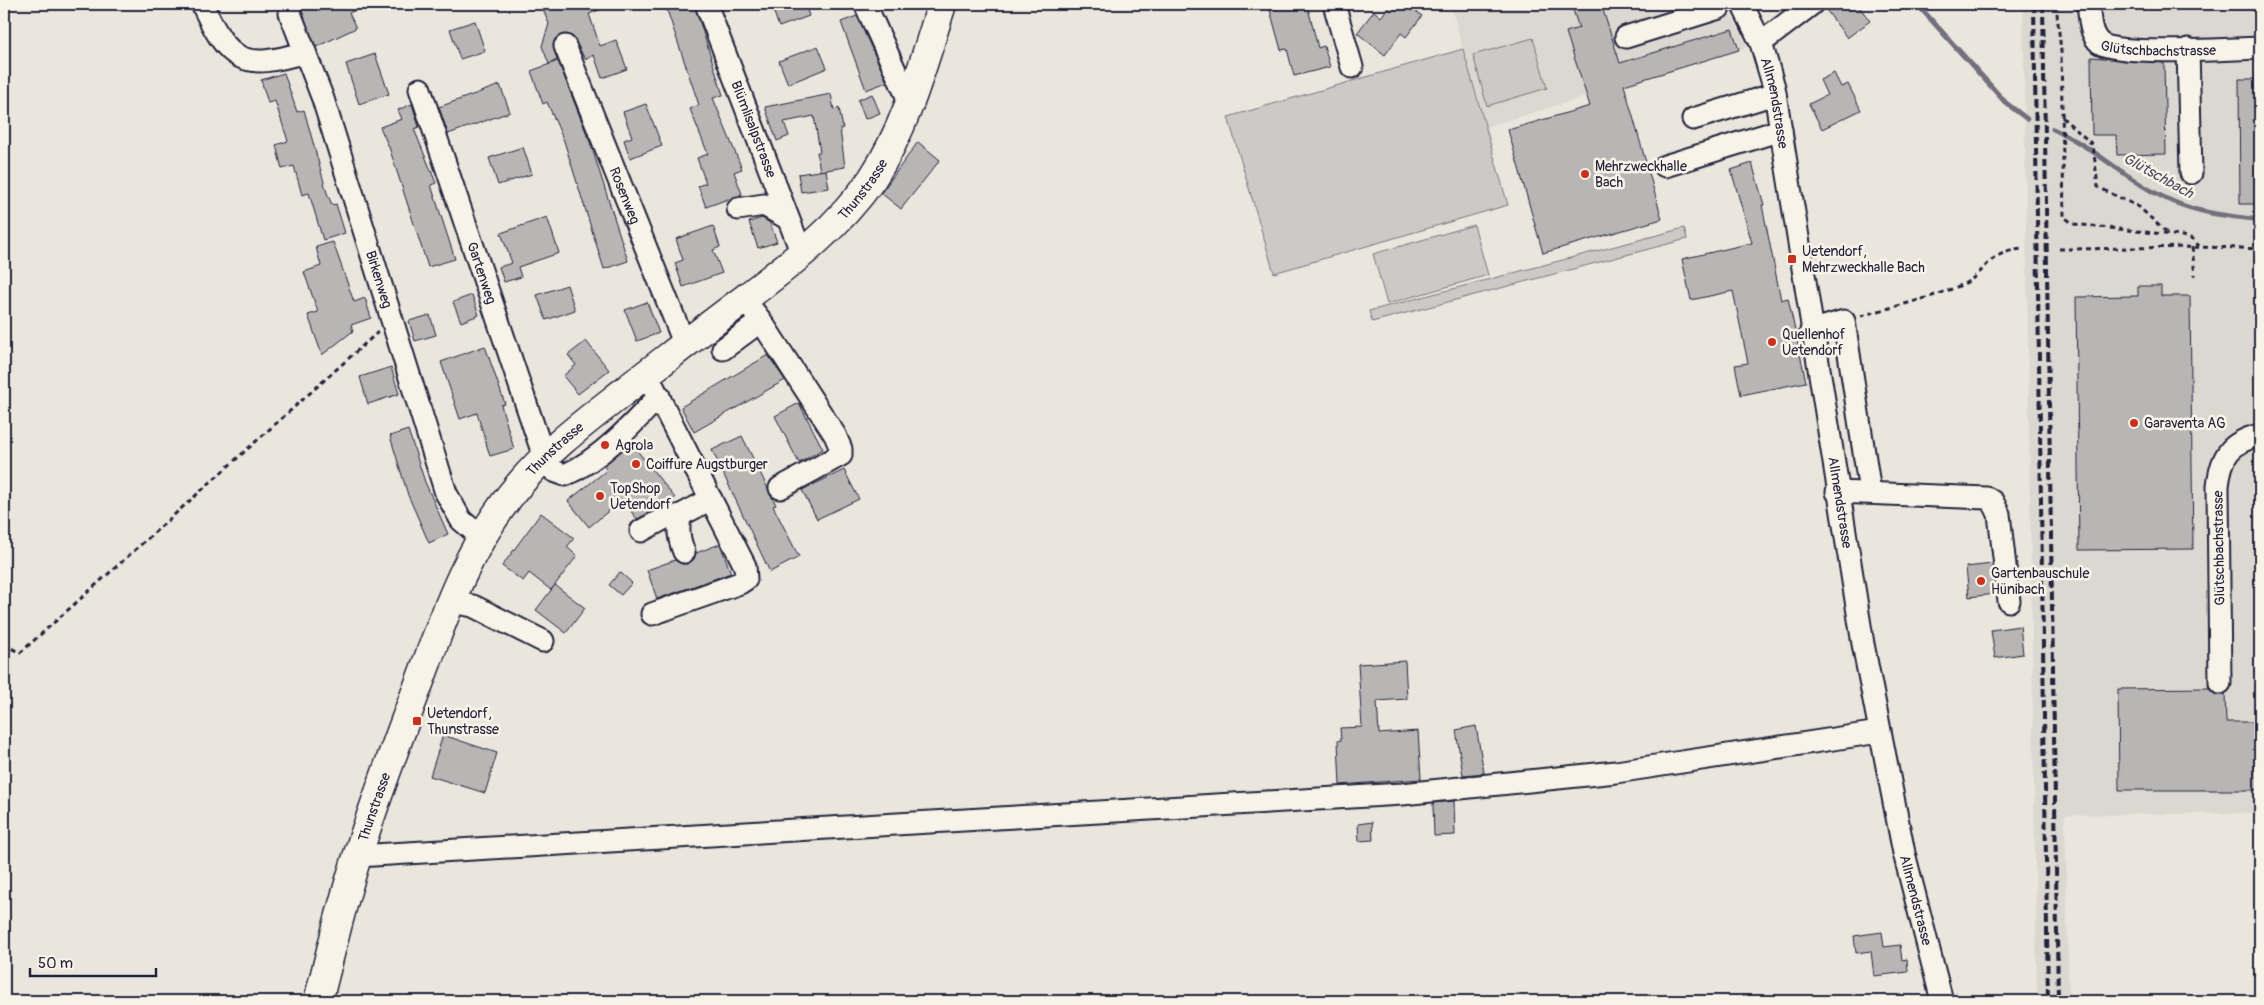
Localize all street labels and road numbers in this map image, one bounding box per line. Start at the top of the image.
street label: Glütschbachstrasse [2098,36,2216,59]
street label: Allmendstrasse [1757,55,1792,150]
street label: Blümlisalpstrasse [728,78,780,180]
street label: Thunstrasse [834,156,891,223]
street label: Rosenweg [606,164,644,226]
street label: Gartenweg [464,240,500,306]
street label: Birkenweg [362,248,396,310]
street label: Thunstrasse [522,418,587,479]
street label: Allmendstrasse [1825,455,1856,550]
street label: Glütschbachstrasse [2209,490,2229,606]
street label: Thunstrasse [354,770,394,844]
street label: Allmendstrasse [1896,853,1936,947]

